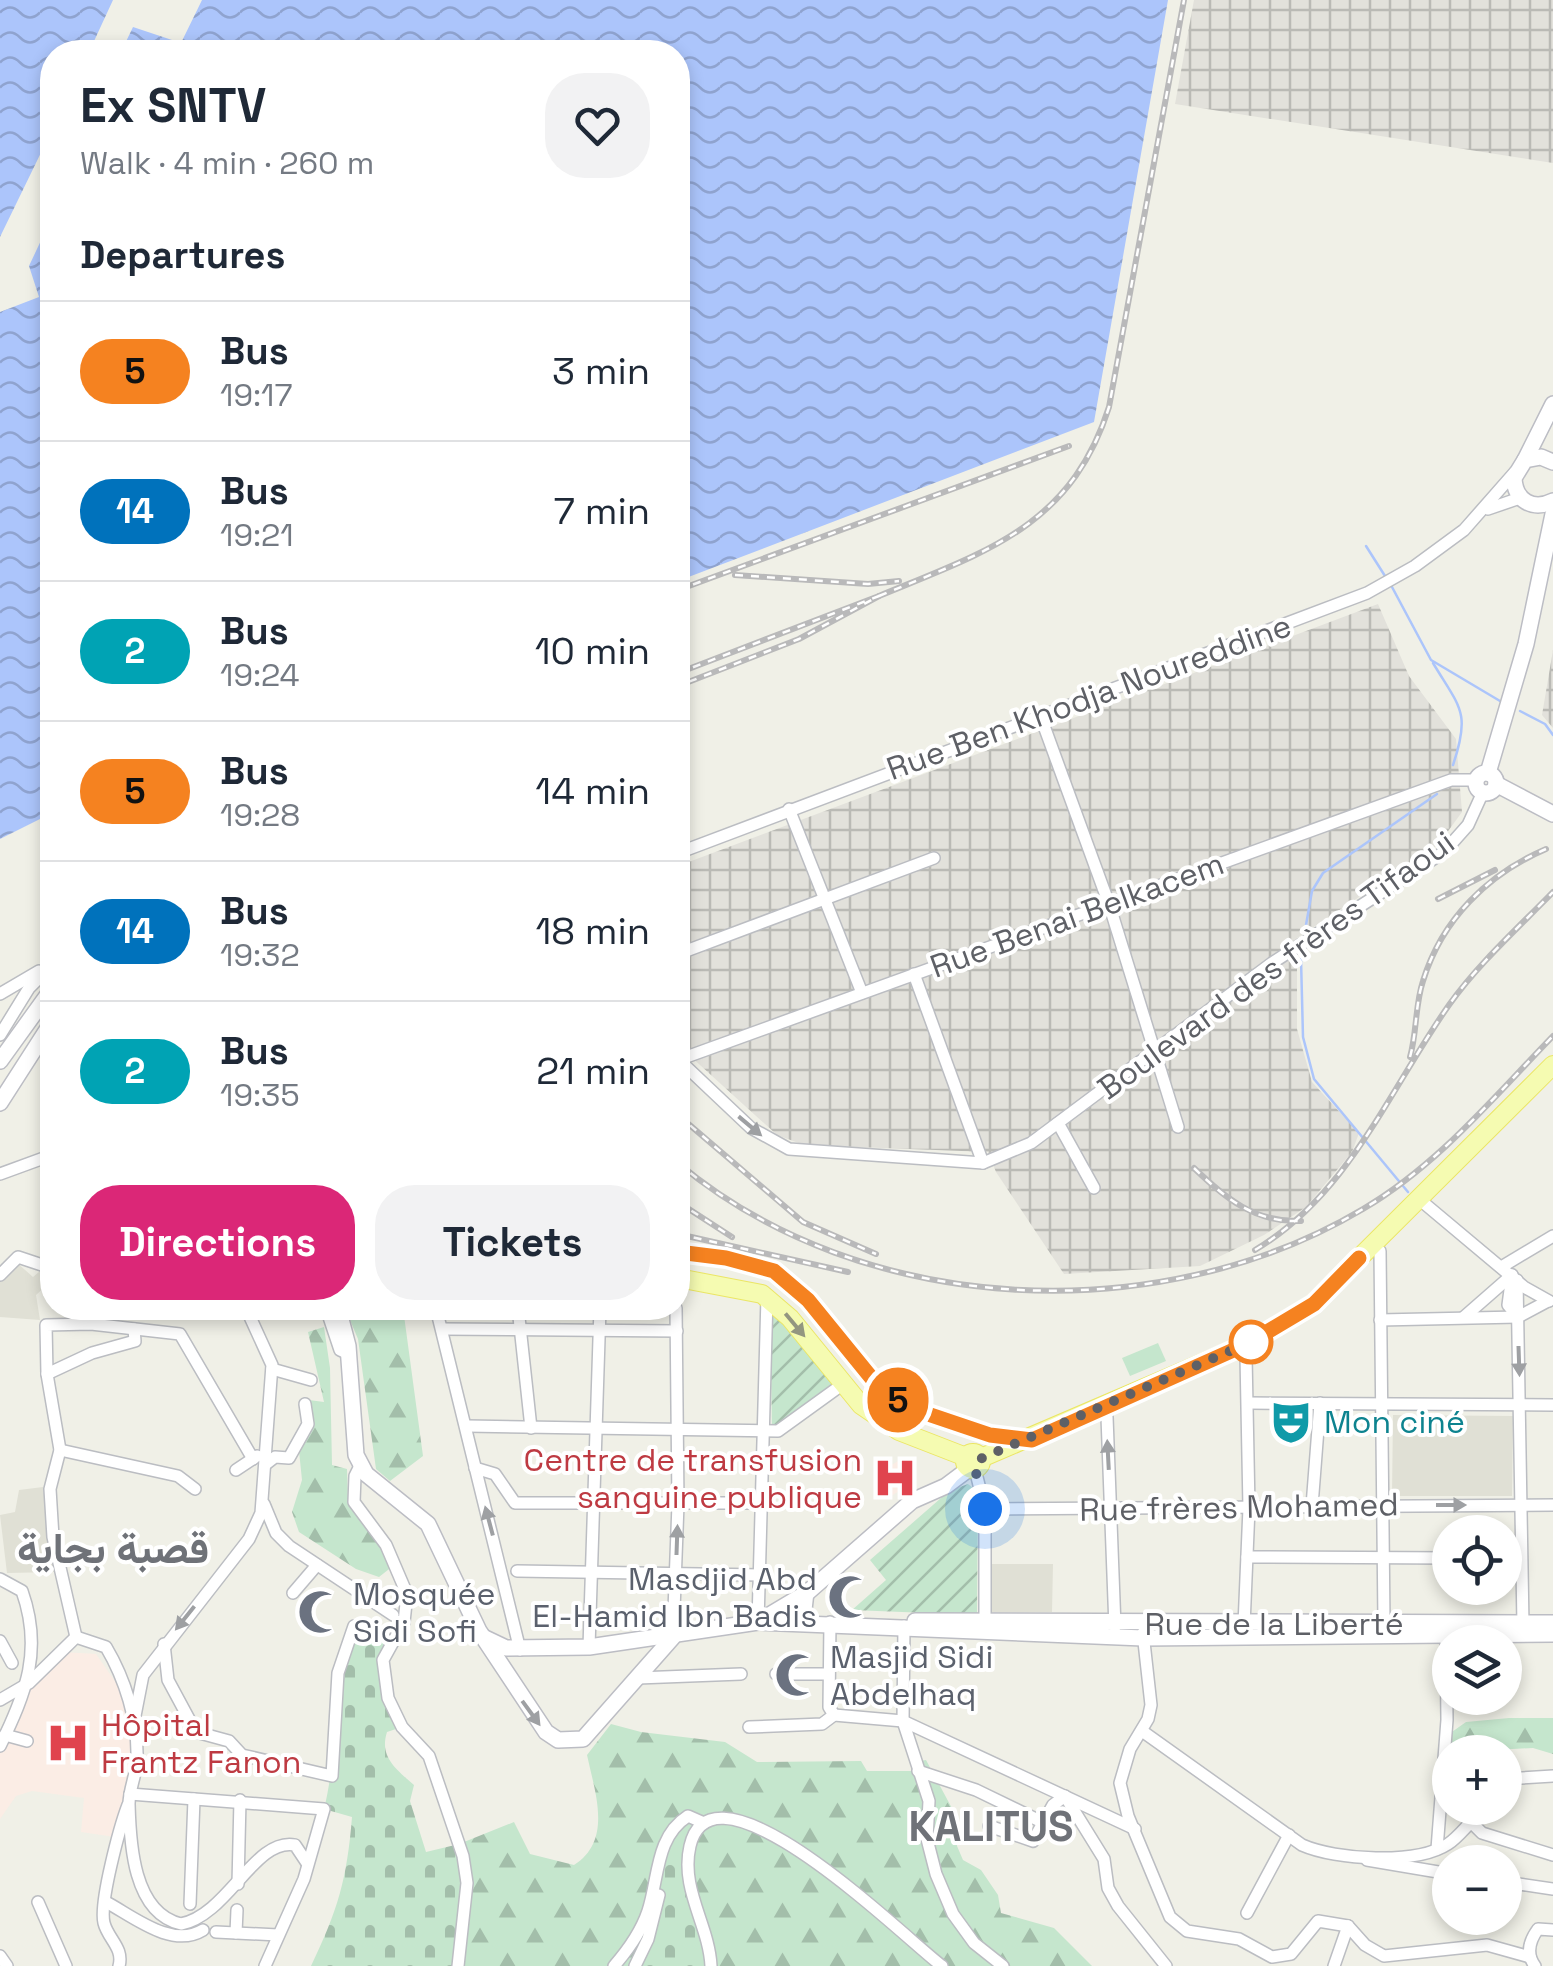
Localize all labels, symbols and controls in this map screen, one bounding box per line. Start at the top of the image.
button: heart [545,73,650,178]
text: Ex SNTV [80,75,266,136]
text: Walk · 4 min · 260 m [80,143,374,183]
text: Departures [80,231,285,279]
text: Bus [220,327,289,375]
text: 3 min [552,347,650,395]
text: 5 [124,349,146,393]
text: 19:17 [220,375,292,415]
text: Bus [220,467,289,515]
text: 7 min [554,487,650,535]
text: 14 [116,489,154,533]
text: 19:21 [220,515,294,555]
street label: Rue Ben Khodja Noureddine [881,605,1297,789]
text: Bus [220,607,289,655]
text: 10 min [535,627,650,675]
text: 2 [125,629,145,673]
text: 19:24 [220,655,299,695]
text: Bus [220,747,289,795]
text: 14 min [535,767,650,815]
text: 5 [124,769,146,813]
text: 19:28 [220,795,300,835]
street label: Boulevard des frères Tifaoui [1090,822,1462,1108]
street label: Rue Benai Belkacem [925,843,1229,987]
text: Bus [220,887,289,935]
text: 18 min [535,907,650,955]
text: 14 [116,909,154,953]
text: 19:32 [220,935,300,975]
text: Bus [220,1027,289,1075]
text: 21 min [536,1047,650,1095]
text: 2 [125,1049,145,1093]
text: 19:35 [220,1075,300,1115]
one-way arrow [737,1114,762,1136]
button: Directions [80,1185,355,1300]
button: Tickets [375,1185,650,1300]
one-way arrow [784,1313,806,1338]
unlabelled marker [1230,1321,1272,1363]
one-way arrow [1512,1346,1528,1377]
line badge: 5 [866,1368,930,1432]
text: 5 [887,1378,909,1422]
theatre icon: Mon ciné [1267,1398,1315,1446]
place label: Mon ciné [1324,1402,1465,1442]
one-way arrow [1100,1439,1116,1470]
place label: Centre de transfusion sanguine publique [524,1440,862,1517]
hospital icon: Centre de transfusion sanguine publique [871,1454,919,1502]
your location [960,1484,1010,1534]
street label: Rue frères Mohamed [1079,1484,1399,1530]
one-way arrow [1436,1497,1468,1513]
one-way arrow [481,1505,497,1536]
map controls [1432,1515,1522,1935]
button: locate [1432,1515,1522,1605]
district label: قصبة بجاية [17,1522,209,1575]
one-way arrow [669,1523,685,1555]
place label: Masdjid Abd El-Hamid Ibn Badis [532,1559,817,1636]
mosque icon: Masdjid Abd El-Hamid Ibn Badis [826,1573,874,1621]
place label: Mosquée Sidi Sofi [353,1574,495,1651]
mosque icon: Mosquée Sidi Sofi [296,1588,344,1636]
street label: Rue de la Liberté [1144,1604,1404,1644]
one-way arrow [175,1605,196,1630]
button: layers [1432,1625,1522,1715]
place label: Masjid Sidi Abdelhaq [830,1637,993,1714]
mosque icon: Masjid Sidi Abdelhaq [773,1651,821,1699]
one-way arrow [521,1700,541,1727]
place label: Hôpital Frantz Fanon [101,1705,301,1782]
hospital icon: Hôpital Frantz Fanon [44,1719,92,1767]
button: + [1432,1735,1522,1825]
district label: KALITUS [908,1800,1074,1853]
button: − [1432,1845,1522,1935]

